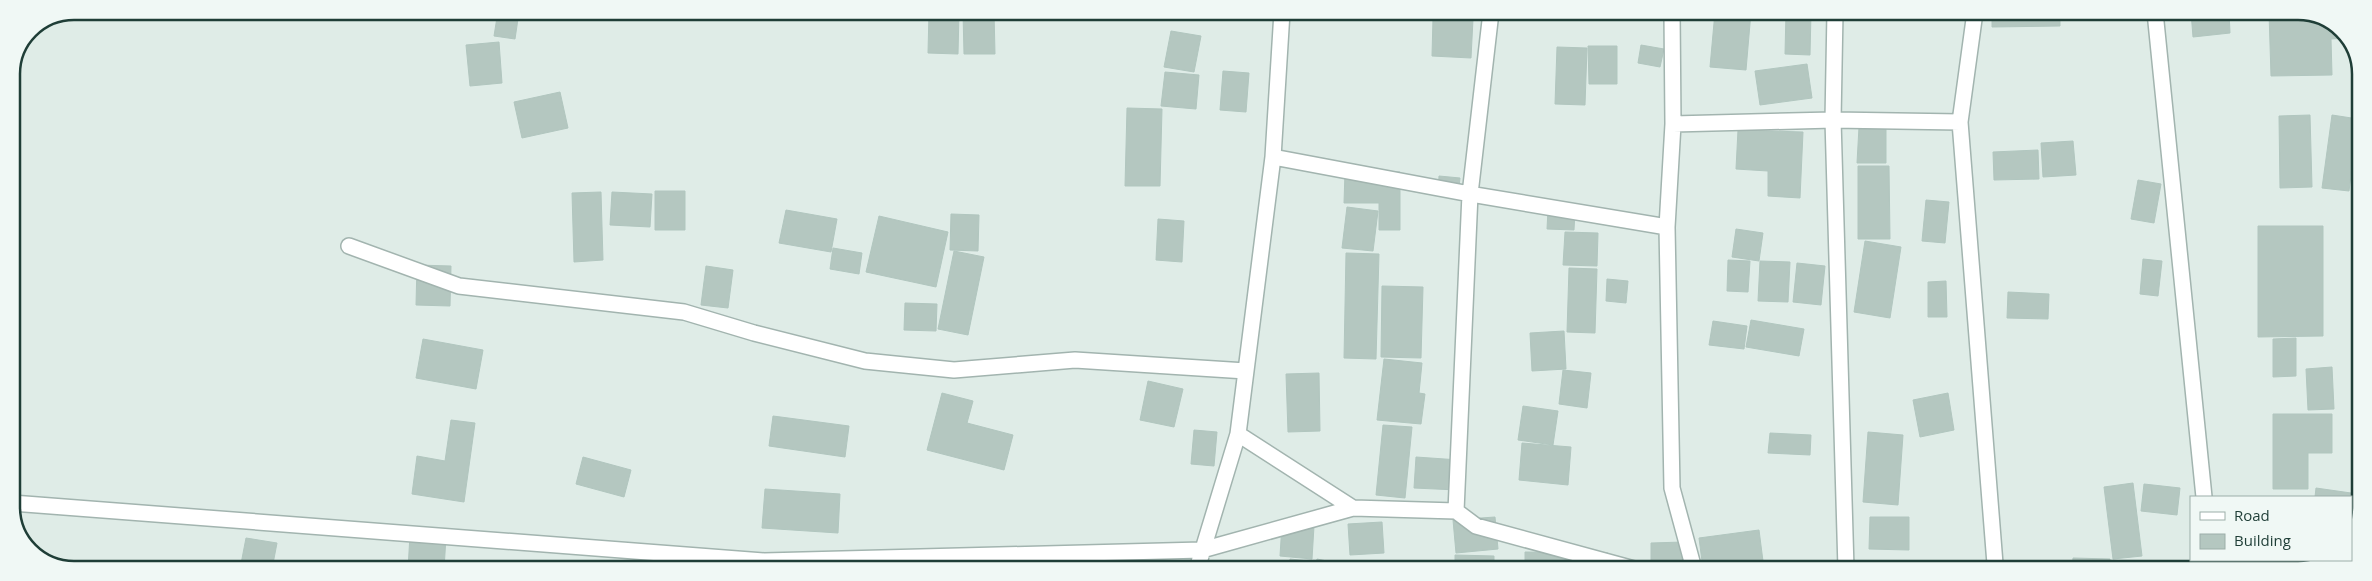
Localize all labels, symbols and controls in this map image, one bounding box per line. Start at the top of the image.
legend [2190,496,2352,561]
text: Road [2234,505,2270,525]
text: Building [2234,530,2291,550]

